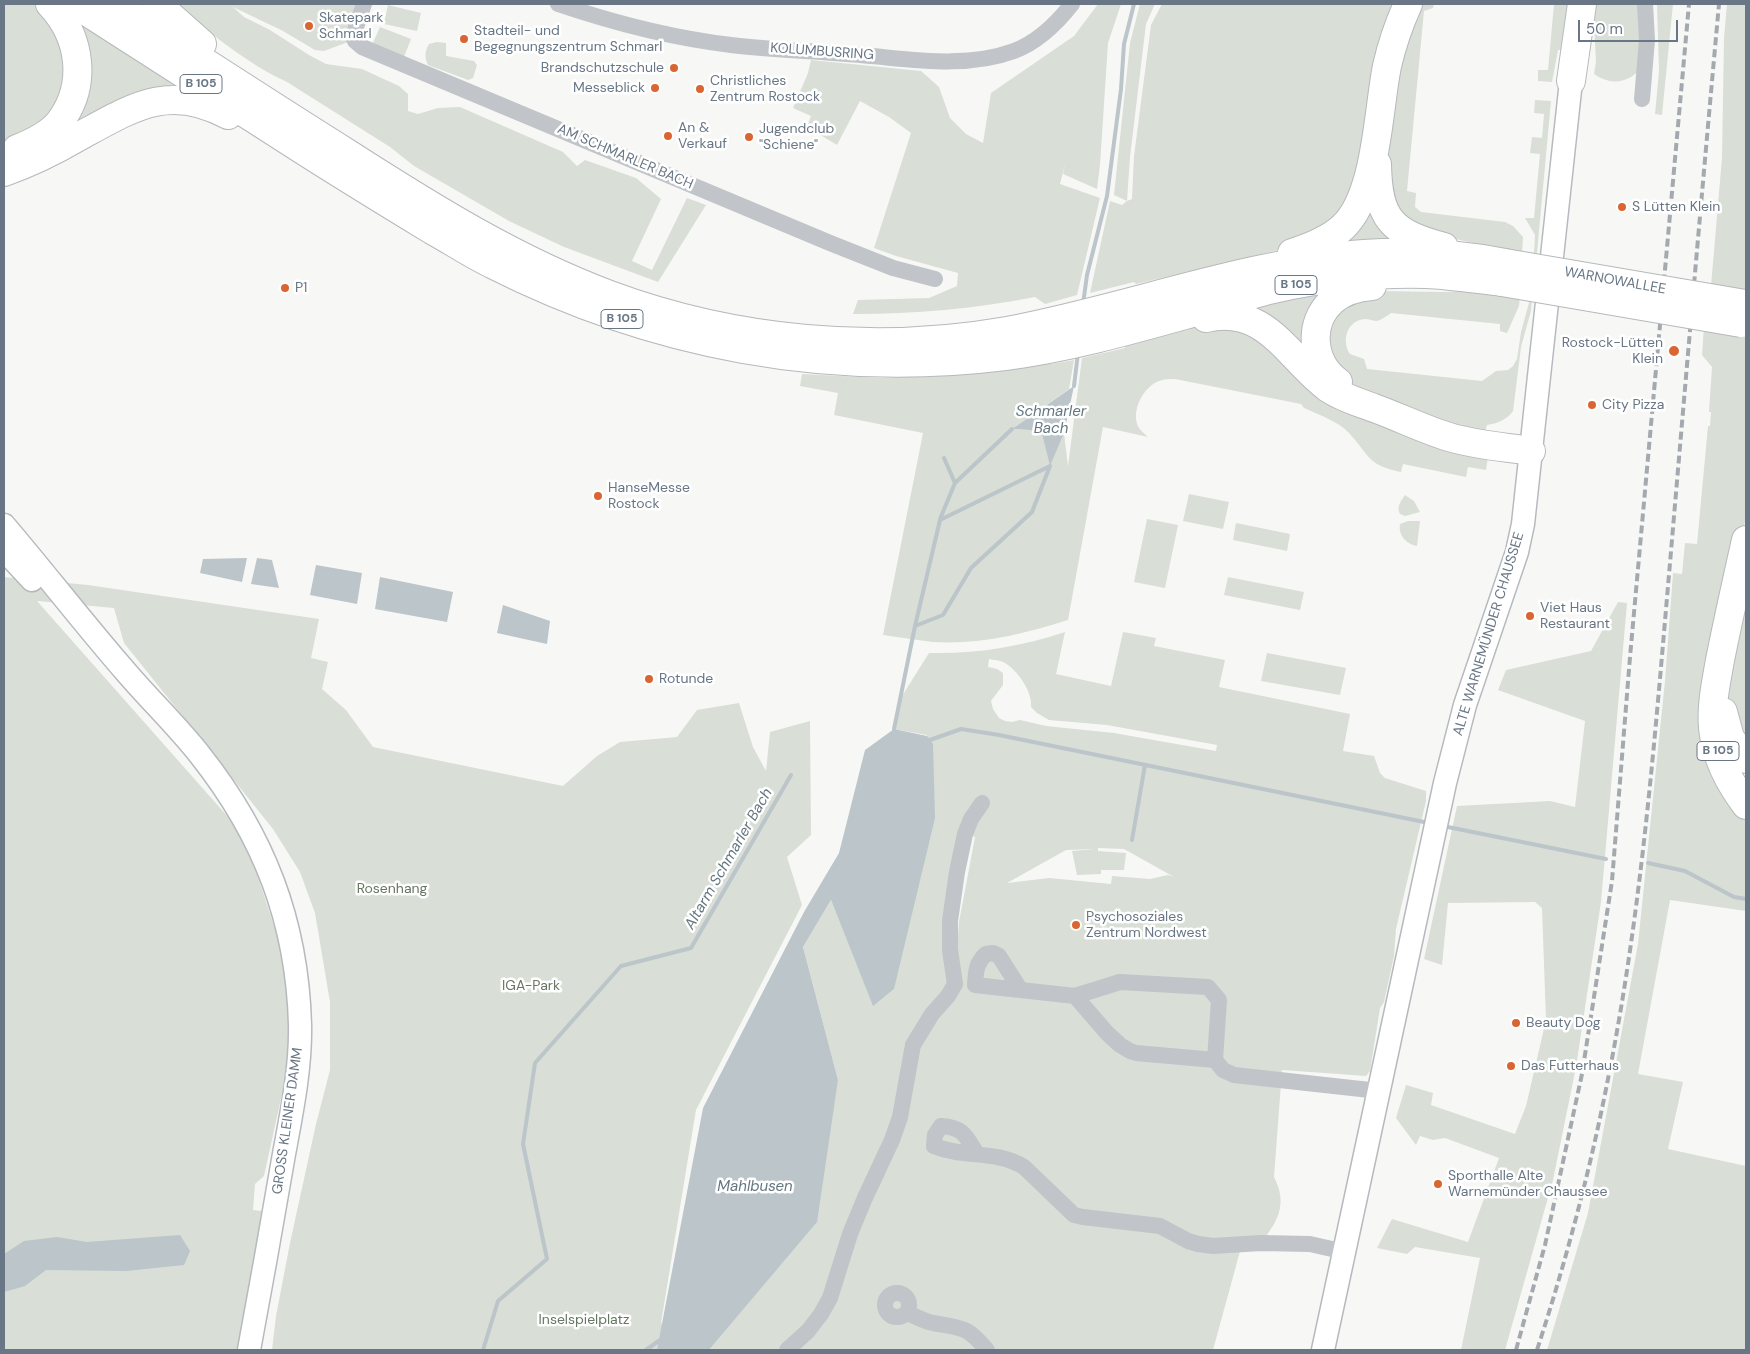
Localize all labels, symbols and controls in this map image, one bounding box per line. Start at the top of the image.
place label: Skatepark Schmarl [319,10,383,42]
scale bar [1580,10,1680,42]
text: 50 m [1586,19,1623,39]
marker: Skatepark Schmarl [303,20,315,32]
place label: Stadteil- und Begegnungszentrum Schmarl [474,23,662,56]
marker: Stadteil- und Begegnungszentrum Schmarl [458,33,470,45]
street label: KOLUMBUSRING [770,40,874,64]
place label: Brandschutzschule [541,60,664,76]
marker: Brandschutzschule [668,62,680,74]
place label: Christliches Zentrum Rostock [710,73,820,105]
road number: B 105 [180,74,222,94]
place label: Messeblick [573,80,645,96]
marker: Messeblick [649,82,661,94]
marker: Christliches Zentrum Rostock [694,83,706,95]
place label: An & Verkauf [678,120,727,152]
street label: AM SCHMARLER BACH [555,121,695,193]
place label: Jugendclub "Schiene" [759,121,834,154]
marker: An & Verkauf [662,130,674,142]
marker: Jugendclub "Schiene" [743,131,755,143]
place label: S Lütten Klein [1632,199,1720,215]
marker: S Lütten Klein [1616,201,1628,213]
street label: WARNOWALLEE [1563,264,1667,298]
road number: B 105 [1275,276,1317,294]
place label: P1 [295,280,307,296]
marker: P1 [279,282,291,294]
road number: B 105 [601,310,643,328]
place label: Rostock-Lütten Klein [1562,335,1663,368]
marker: Rostock-Lütten Klein [1667,344,1681,358]
place label: City Pizza [1602,397,1664,413]
marker: City Pizza [1586,399,1598,411]
water label: Schmarler Bach [1016,403,1086,438]
place label: HanseMesse Rostock [608,480,690,512]
marker: HanseMesse Rostock [592,490,604,502]
street label: ALTE WARNEMÜNDER CHAUSSEE [1450,530,1528,738]
place label: Viet Haus Restaurant [1540,600,1610,632]
marker: Viet Haus Restaurant [1524,610,1536,622]
place label: Rotunde [659,671,713,687]
marker: Rotunde [643,673,655,685]
road number: B 105 [1697,741,1739,760]
water label: Altarm Schmarler Bach [681,785,777,933]
park label: Rosenhang [357,881,427,897]
place label: Psychosoziales Zentrum Nordwest [1086,909,1207,942]
marker: Psychosoziales Zentrum Nordwest [1070,919,1082,931]
park label: IGA-Park [502,978,560,994]
place label: Beauty Dog [1526,1015,1600,1031]
marker: Beauty Dog [1510,1017,1522,1029]
street label: GROSS KLEINER DAMM [269,1047,307,1195]
place label: Das Futterhaus [1521,1058,1619,1074]
marker: Das Futterhaus [1505,1060,1517,1072]
place label: Sporthalle Alte Warnemünder Chaussee [1448,1168,1608,1200]
water label: Mahlbusen [717,1178,793,1196]
marker: Sporthalle Alte Warnemünder Chaussee [1432,1178,1444,1190]
park label: Inselspielplatz [539,1312,629,1328]

